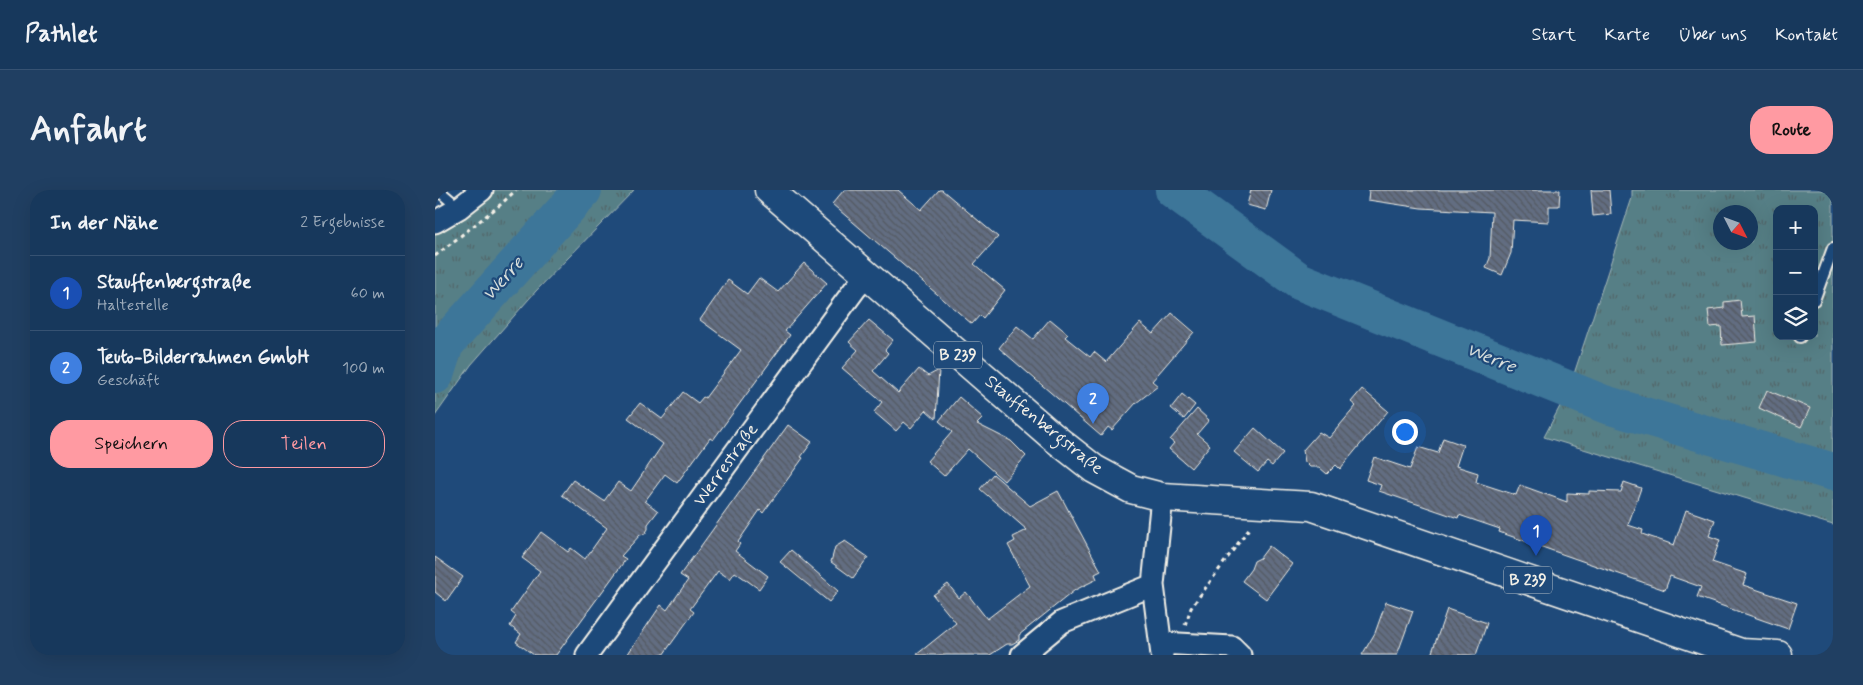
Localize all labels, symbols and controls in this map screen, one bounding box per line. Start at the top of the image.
text: Pathlet [25,19,97,50]
text: Start [1532,23,1576,47]
text: Karte [1604,23,1650,47]
text: Über uns [1678,23,1747,47]
text: Kontakt [1775,23,1838,47]
button: Route [1750,106,1833,154]
text: Anfahrt [30,107,147,153]
north arrow [1713,205,1758,250]
map controls [1773,205,1818,340]
button: + [1773,205,1818,250]
text: In der Nähe [50,209,158,237]
text: 2 Ergebnisse [300,212,385,233]
button: − [1773,250,1818,295]
water label: Werre [477,251,530,306]
text: Stauffenbergstraße [97,270,251,295]
text: 1 [62,283,70,304]
text: 60 m [351,283,385,304]
text: Haltestelle [97,295,169,316]
button: layers [1773,295,1818,340]
water label: Werre [1463,337,1521,380]
road number: B 239 [934,342,982,368]
text: Teuto-Bilderrahmen GmbH [97,345,309,370]
text: 2 [62,358,70,379]
text: 100 m [342,358,385,379]
text: Geschäft [97,370,159,391]
street label: Stauffenbergstraße [978,370,1108,482]
pin: 2 [1077,383,1109,424]
street label: Werrestraße [688,419,764,511]
your location [1392,419,1418,445]
button: Speichern [50,420,213,468]
button: Teilen [223,420,385,468]
pin: 1 [1520,515,1552,556]
road number: B 239 [1504,566,1552,594]

